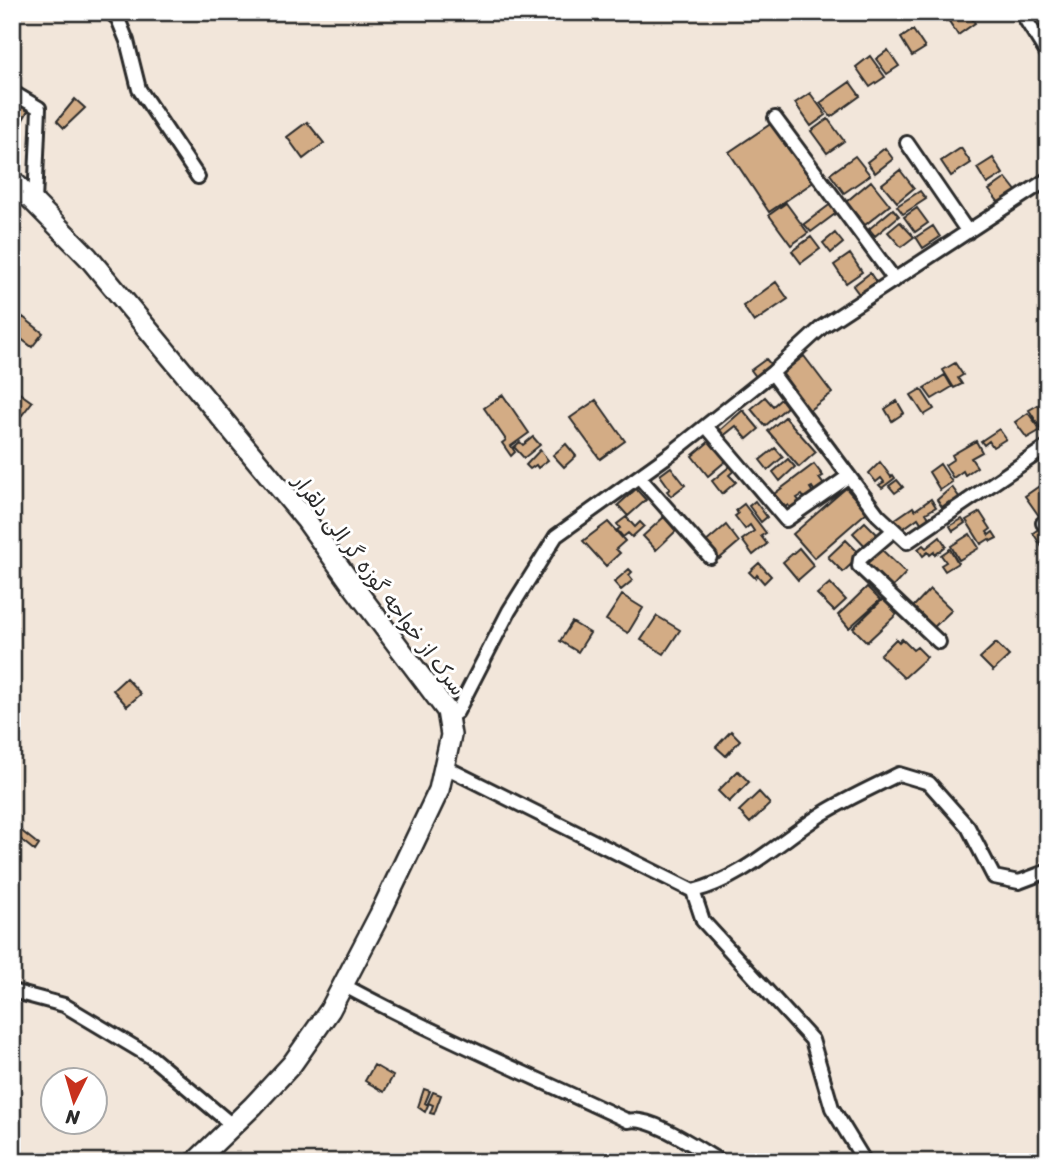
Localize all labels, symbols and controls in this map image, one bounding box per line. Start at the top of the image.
street label: سرک از خواجه گوزه گر الی دلقرار [281,464,476,705]
north arrow [38,1066,108,1136]
text: N [64,1100,82,1135]

